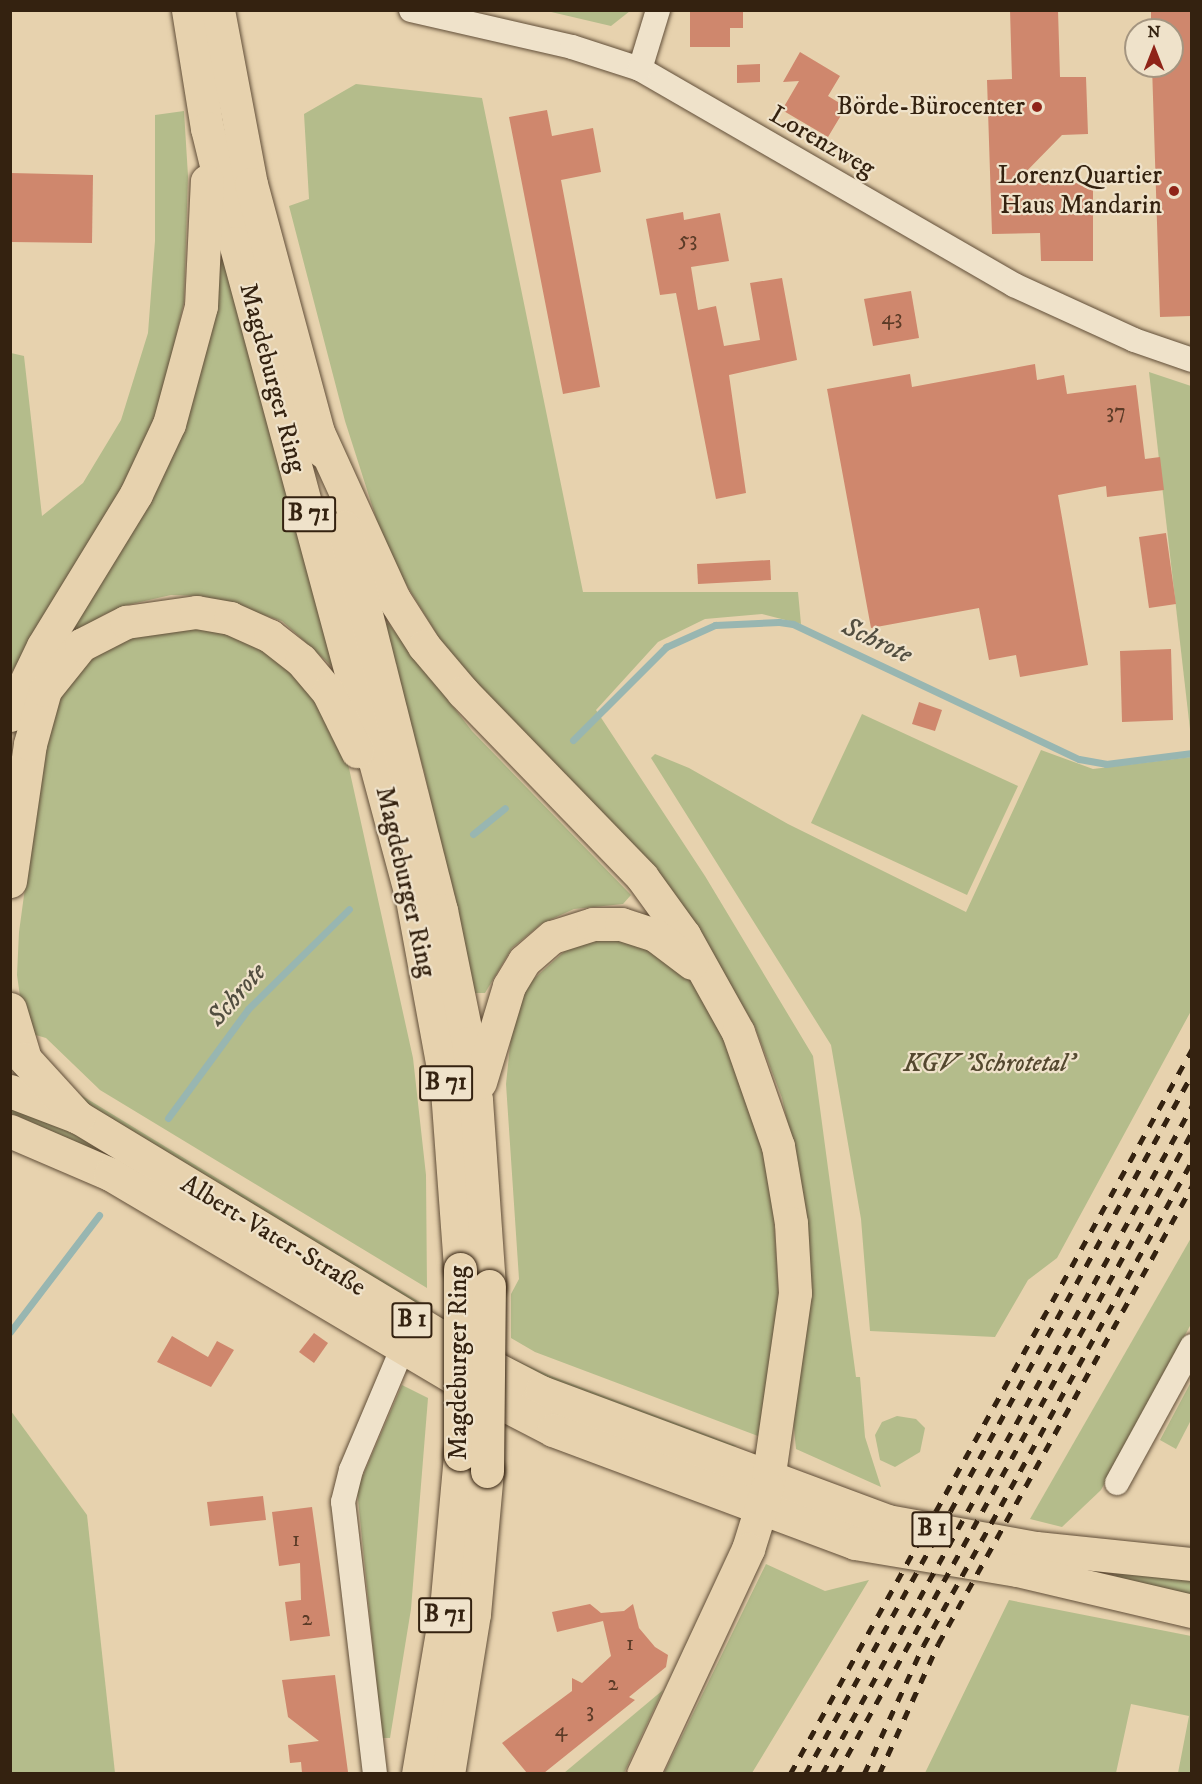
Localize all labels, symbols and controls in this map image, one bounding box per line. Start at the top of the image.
north arrow [1124,18,1184,78]
text: N [1147,22,1161,42]
place label: Börde-Bürocenter [837,91,1025,123]
street label: Lorenzweg [764,99,880,185]
marker: Börde-Bürocenter [1030,100,1044,114]
place label: LorenzQuartier Haus Mandarin [997,160,1162,222]
marker: LorenzQuartier Haus Mandarin [1167,184,1181,198]
house number: 53 [678,227,698,253]
street label: Magdeburger Ring [232,280,312,476]
house number: 43 [882,305,902,331]
house number: 37 [1106,399,1126,425]
road number: B 71 [282,493,336,535]
water label: Schrote [837,611,917,671]
street label: Magdeburger Ring [368,784,442,980]
water label: Schrote [201,957,273,1033]
park label: KGV 'Schrotetal' [904,1048,1074,1080]
road number: B 71 [419,1062,473,1104]
street label: Albert-Vater-Straße [175,1168,371,1304]
street label: Magdeburger Ring [443,1266,475,1460]
road number: B 1 [391,1299,433,1341]
road number: B 1 [911,1508,953,1550]
house number: 1 [292,1527,300,1553]
road number: B 71 [418,1594,472,1636]
house number: 2 [302,1606,312,1632]
house number: 1 [626,1631,634,1657]
house number: 2 [608,1671,618,1697]
house number: 3 [586,1698,594,1724]
house number: 4 [555,1717,567,1743]

